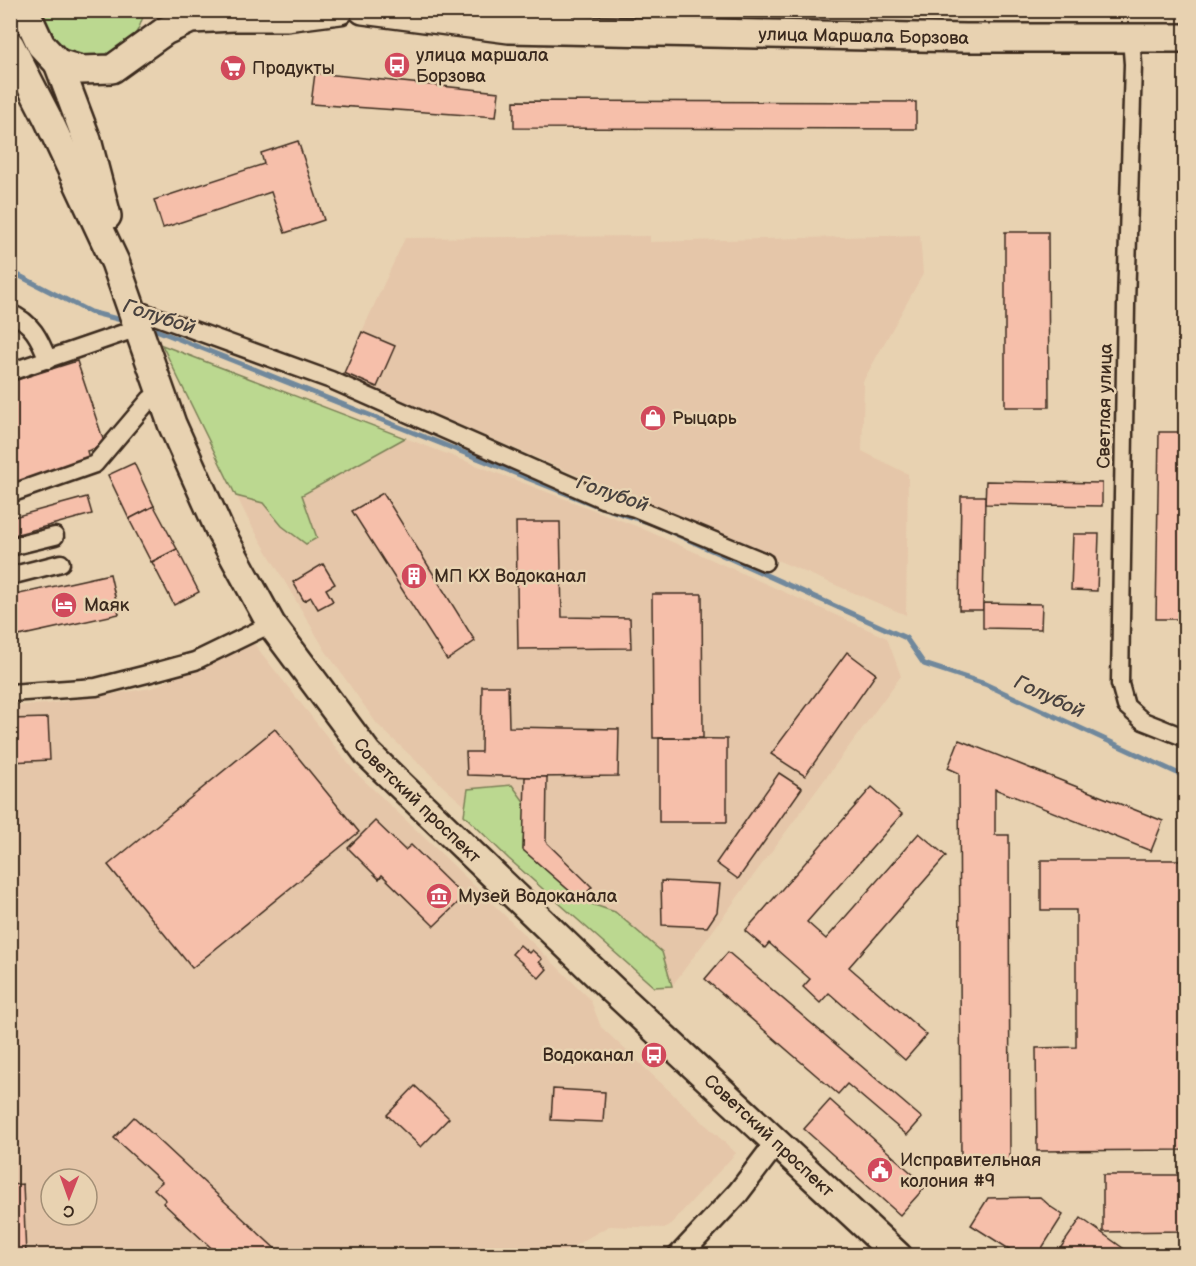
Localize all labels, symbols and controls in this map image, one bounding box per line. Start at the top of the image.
street label: улица Маршала Борзова [758,23,970,49]
place label: улица маршала Борзова [416,45,549,87]
bus stop icon: улица маршала Борзова [382,50,412,80]
supermarket icon: Продукты [218,53,248,83]
place label: Продукты [252,58,335,79]
water label: Голубой [120,294,199,340]
street label: Светлая улица [1093,343,1117,469]
shop icon: Рыцарь [638,403,668,433]
place label: Рыцарь [672,408,737,429]
water label: Голубой [573,470,652,518]
building icon: МП КХ Водоканал [399,561,429,591]
place label: МП КХ Водоканал [434,566,586,587]
hotel icon: Маяк [49,590,79,620]
place label: Маяк [84,595,130,616]
water label: Голубой [1010,670,1089,724]
street label: Советский проспект [349,734,486,868]
museum icon: Музей Водоканала [424,881,454,911]
place label: Музей Водоканала [458,886,618,907]
bus stop icon: Водоканал [639,1040,669,1070]
place label: Водоканал [542,1045,634,1066]
street label: Советский проспект [700,1070,839,1202]
place label: Исправительная колония #9 [900,1150,1041,1192]
public building icon: Исправительная колония #9 [865,1155,895,1185]
north arrow [39,1167,99,1227]
text: С [63,1201,74,1220]

